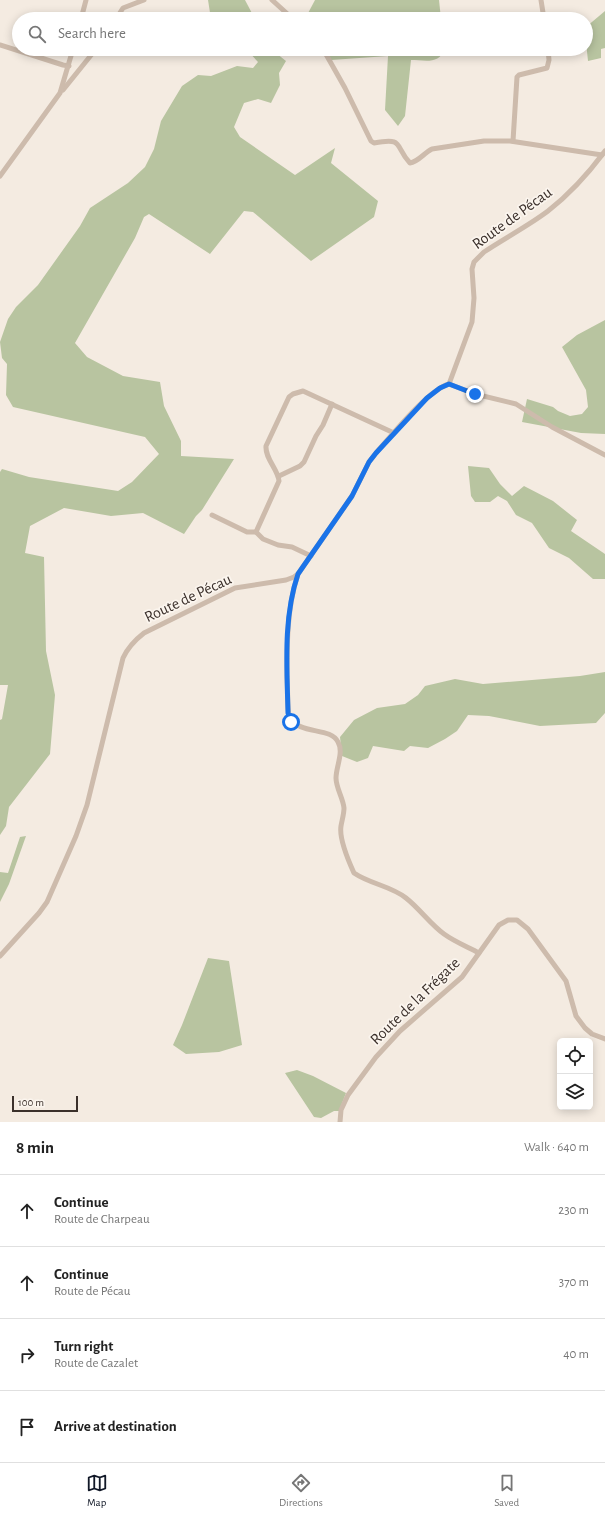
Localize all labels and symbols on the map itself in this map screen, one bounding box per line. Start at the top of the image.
street label: Route de Pécau [469,184,555,252]
route end [466,385,484,403]
street label: Route de Pécau [142,571,234,625]
route start [282,713,300,731]
street label: Route de la Frégate [367,954,463,1048]
scale bar [12,1094,78,1113]

